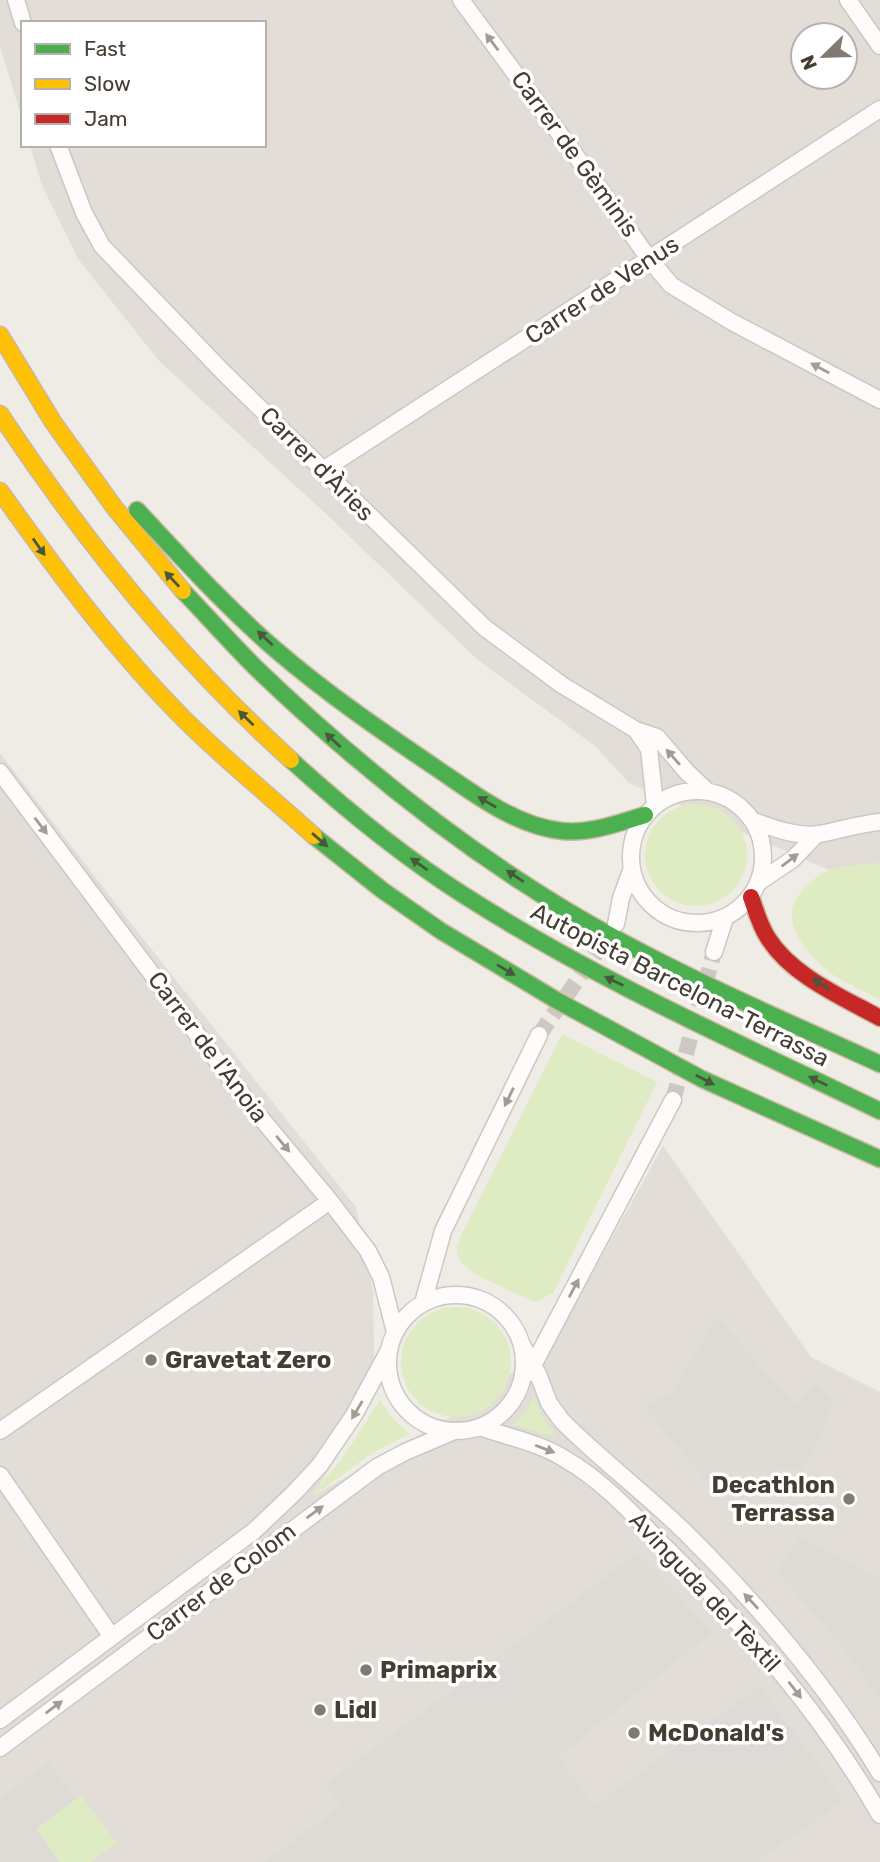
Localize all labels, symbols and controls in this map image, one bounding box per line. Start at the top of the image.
legend [21,21,266,147]
north arrow [789,21,859,91]
one-way arrow [485,33,500,51]
text: Fast [84,36,126,61]
text: N [796,52,822,73]
street label: Carrer de Gèminis [505,66,645,242]
text: Slow [84,71,131,96]
text: Jam [84,106,128,131]
street label: Carrer de Venus [520,230,684,350]
one-way arrow [810,363,830,374]
street label: Carrer d'Àries [254,401,380,527]
one-way arrow [32,538,46,556]
one-way arrow [165,571,181,588]
one-way arrow [256,630,274,646]
one-way arrow [237,709,254,726]
one-way arrow [325,732,342,748]
one-way arrow [666,748,682,765]
one-way arrow [478,796,497,808]
one-way arrow [34,817,49,835]
one-way arrow [311,832,328,847]
one-way arrow [780,853,798,868]
one-way arrow [410,857,428,871]
one-way arrow [506,869,524,883]
street label: Autopista Barcelona-Terrassa [526,897,834,1073]
one-way arrow [497,963,516,976]
street label: Carrer de l'Anoia [142,966,274,1128]
one-way arrow [604,976,624,987]
one-way arrow [812,977,830,991]
one-way arrow [695,1075,715,1086]
one-way arrow [808,1076,829,1087]
one-way arrow [504,1087,515,1107]
one-way arrow [275,1135,290,1152]
one-way arrow [568,1278,580,1298]
place label: Gravetat Zero [165,1346,332,1374]
marker: Gravetat Zero [143,1352,159,1368]
one-way arrow [350,1401,363,1420]
one-way arrow [534,1444,555,1455]
place label: Decathlon Terrassa [712,1471,835,1527]
marker: Decathlon Terrassa [841,1491,857,1507]
one-way arrow [306,1505,324,1519]
street label: Avinguda del Tèxtil [624,1506,786,1678]
street label: Carrer de Colom [141,1517,301,1647]
one-way arrow [744,1593,760,1610]
place label: Primaprix [380,1656,497,1684]
marker: Primaprix [358,1662,374,1678]
one-way arrow [788,1681,803,1699]
place label: Lidl [334,1696,377,1724]
one-way arrow [45,1699,63,1714]
marker: Lidl [312,1702,328,1718]
place label: McDonald's [648,1719,784,1747]
marker: McDonald's [626,1725,642,1741]

